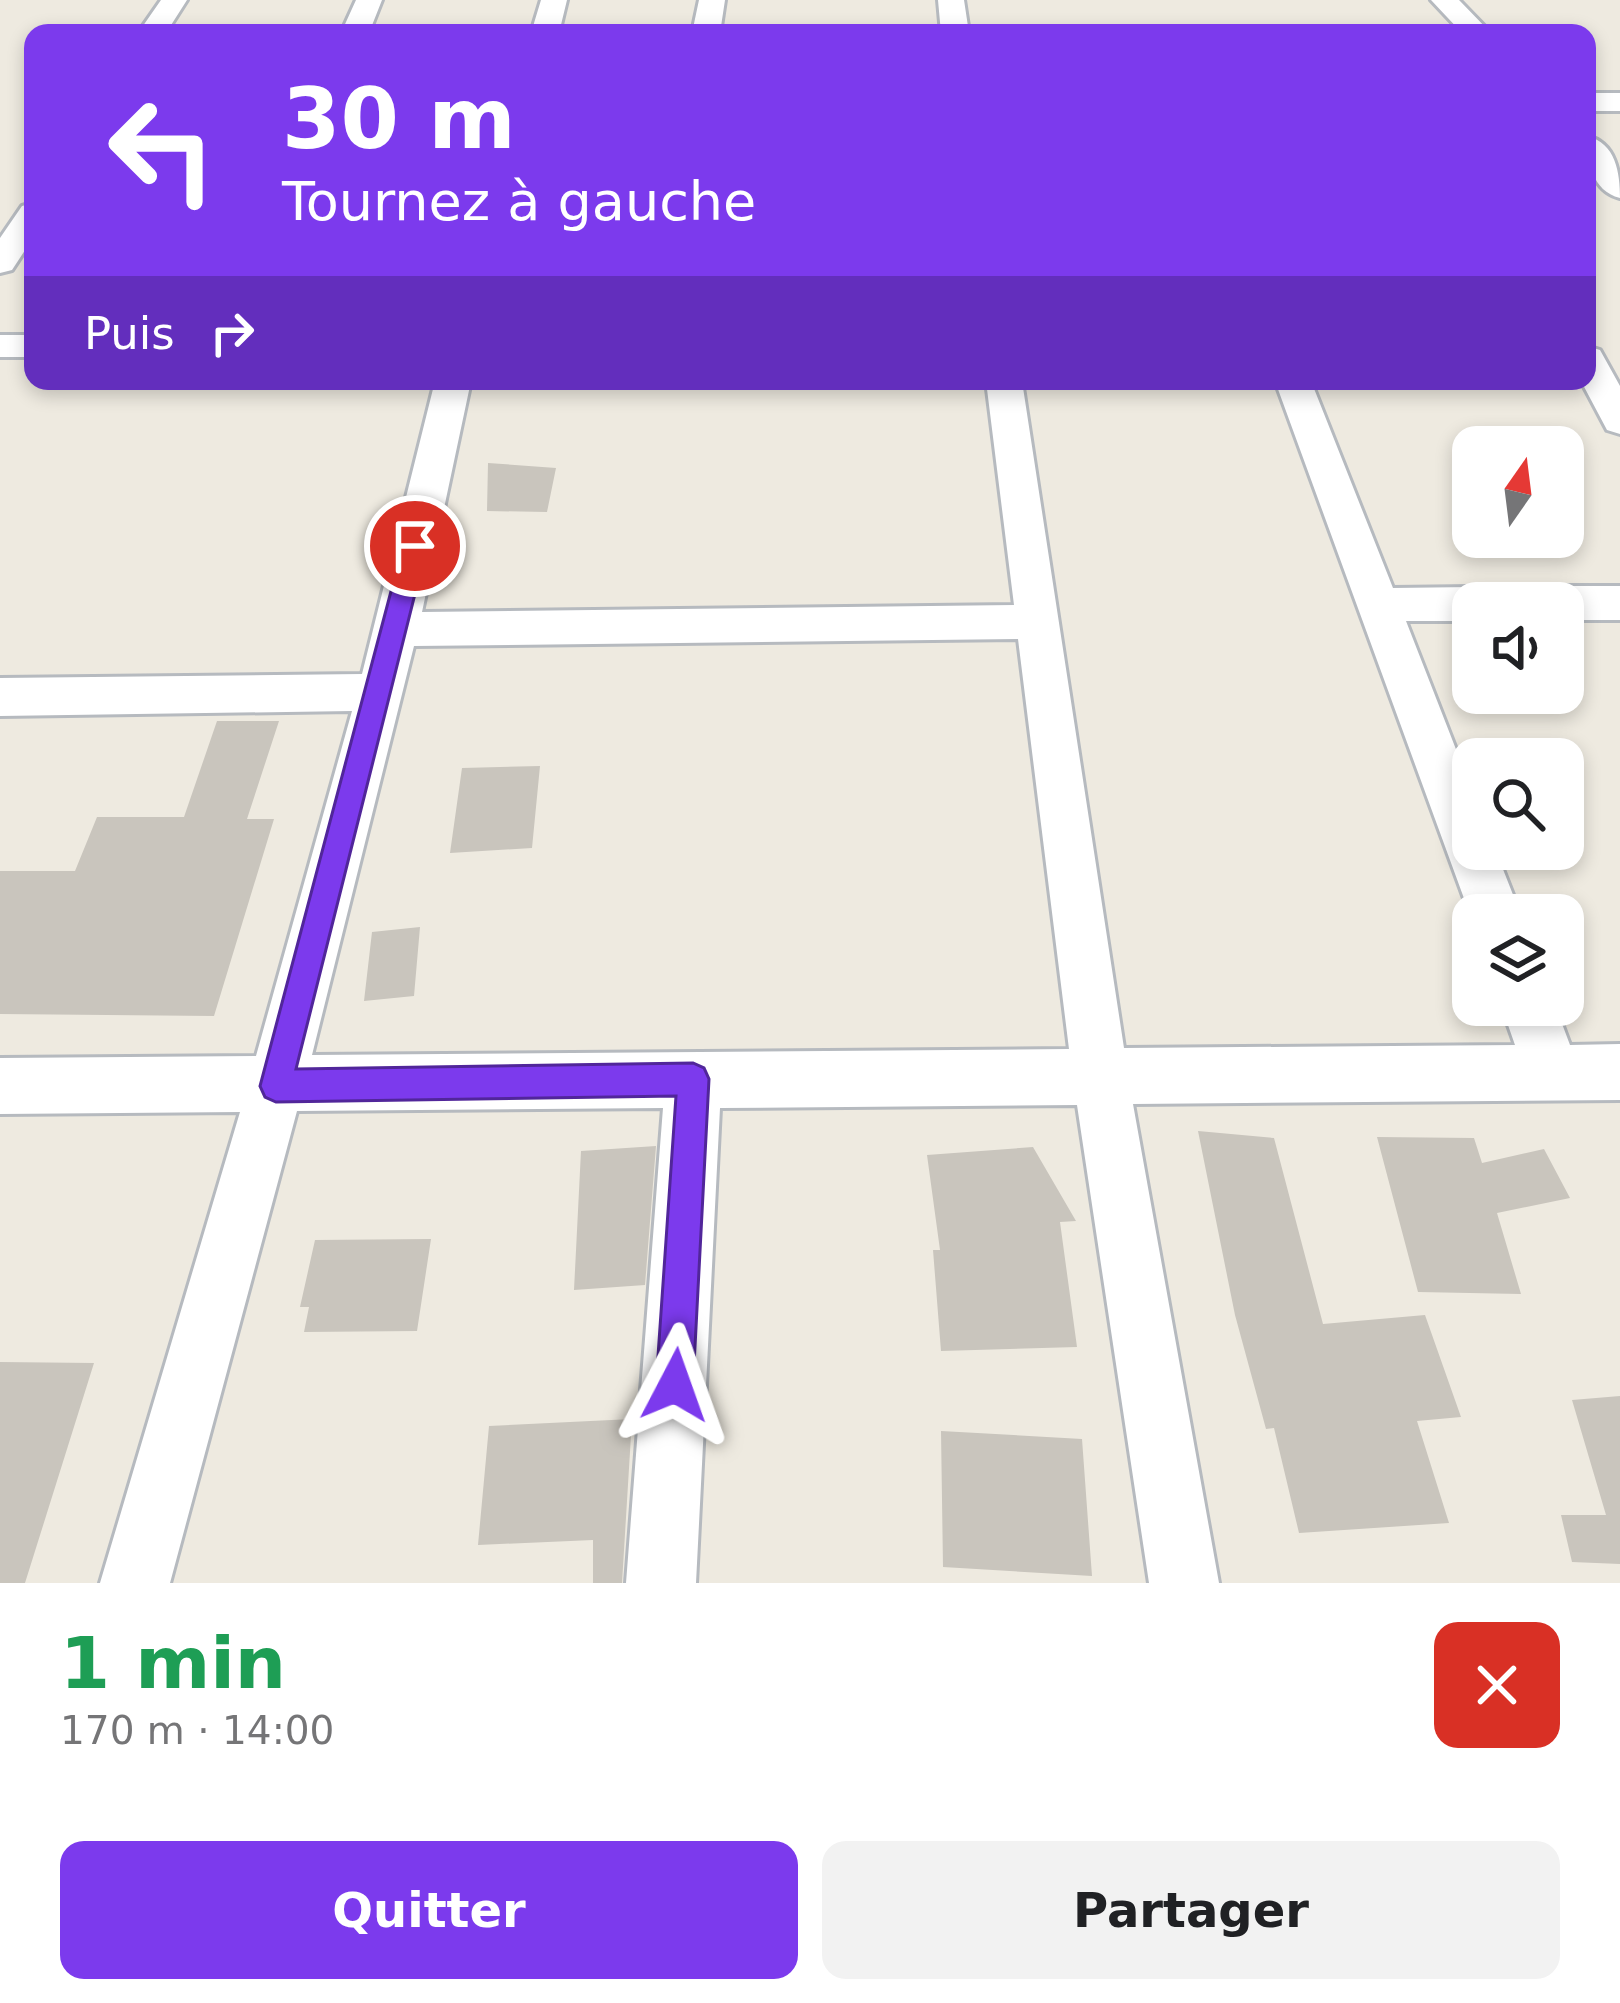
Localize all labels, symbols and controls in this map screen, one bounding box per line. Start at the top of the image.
text: 30 m [282,70,516,168]
icon: left [84,72,240,228]
text: Tournez à gauche [282,170,756,233]
icon: right [199,300,265,366]
text: Puis [84,307,175,360]
north arrow [1452,426,1584,558]
map controls [1452,426,1584,1026]
pin [364,495,466,597]
icon: arrive [382,513,448,579]
button: sound [1452,582,1584,714]
button: search [1452,738,1584,870]
button: layers [1452,894,1584,1026]
position arrow [612,1322,738,1448]
text: 1 min [60,1621,286,1705]
button: close [1434,1622,1560,1748]
text: 170 m · 14:00 [60,1708,334,1753]
button: Quitter [60,1841,798,1979]
button: Partager [822,1841,1560,1979]

